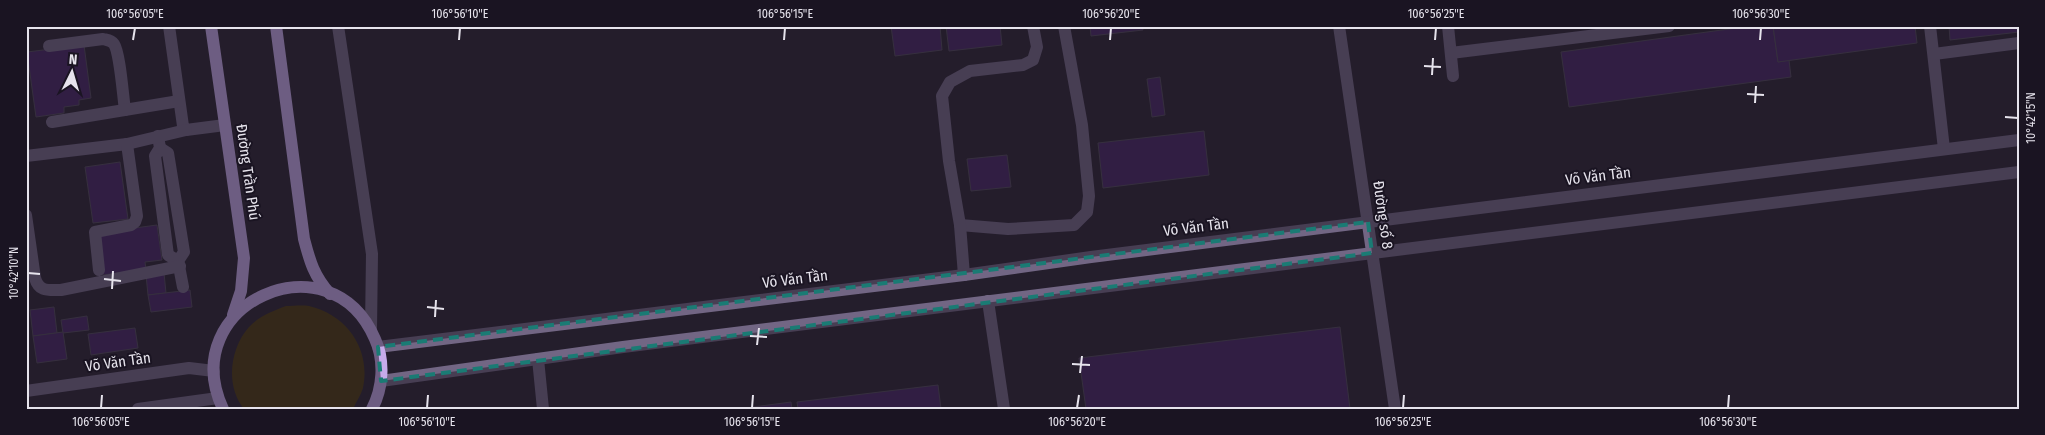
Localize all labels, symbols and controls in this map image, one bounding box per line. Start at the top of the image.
text: 106°56'05"E [106,7,164,21]
text: 106°56'10"E [431,7,489,21]
text: 106°56'15"E [757,7,813,21]
text: 106°56'20"E [1082,7,1140,21]
text: 106°56'25"E [1408,7,1465,21]
text: 106°56'30"E [1732,7,1790,21]
north arrow [48,48,98,98]
text: N [68,51,78,68]
text: 10°42'15"N [2024,92,2038,144]
street label: Đường Trần Phú [232,123,264,221]
street label: Võ Văn Tần [1564,163,1632,189]
street label: Đường số 8 [1369,180,1397,250]
street label: Võ Văn Tần [1162,214,1230,240]
text: 10°42'10"N [7,247,21,299]
street label: Võ Văn Tần [761,266,829,292]
street label: Võ Văn Tần [84,348,152,376]
text: 106°56'05"E [72,415,130,429]
text: 106°56'10"E [398,415,456,429]
text: 106°56'15"E [724,415,780,429]
text: 106°56'20"E [1048,415,1106,429]
text: 106°56'25"E [1375,415,1432,429]
text: 106°56'30"E [1699,415,1757,429]

